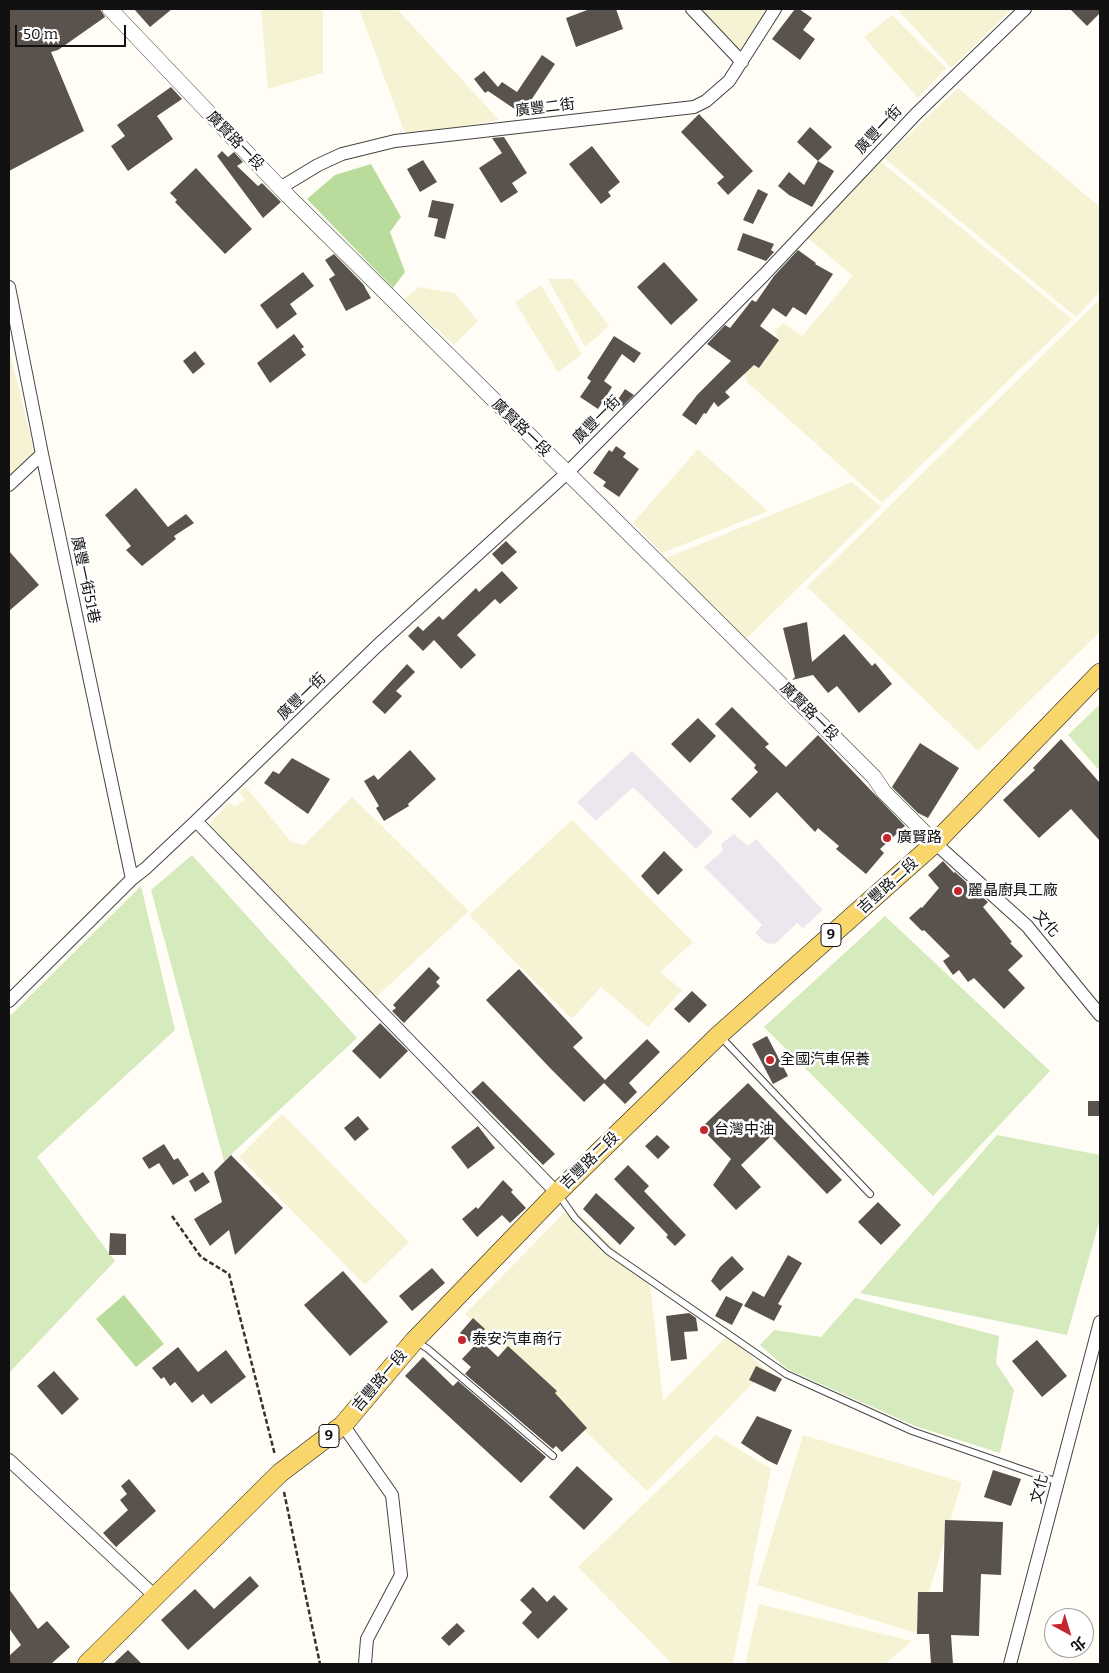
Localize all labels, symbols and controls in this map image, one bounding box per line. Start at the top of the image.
scale bar [18,15,129,47]
text: 50 m [23,25,58,43]
street label: 廣豐二街 [514,95,576,121]
street label: 廣豐一街 [852,102,906,158]
street label: 廣賢路一段 [202,108,268,174]
street label: 廣豐一街 [569,392,625,448]
street label: 廣賢路一段 [488,395,554,461]
street label: 廣豐一街51巷 [67,535,103,625]
street label: 廣豐一街 [274,670,330,724]
street label: 廣賢路一段 [776,679,842,745]
place label: 廣賢路 [897,829,942,847]
marker: 廣賢路 [881,832,893,844]
street label: 吉豐路二段 [854,854,922,918]
place label: 麗晶廚具工廠 [968,882,1058,900]
marker: 麗晶廚具工廠 [952,885,964,897]
street label: 文化 [1029,907,1063,941]
road number: 9 [821,924,841,946]
place label: 全國汽車保養 [780,1051,870,1069]
marker: 全國汽車保養 [764,1054,776,1066]
place label: 台灣中油 [714,1121,774,1139]
marker: 台灣中油 [698,1124,710,1136]
street label: 吉豐路二段 [557,1128,623,1194]
place label: 泰安汽車商行 [472,1331,562,1349]
marker: 泰安汽車商行 [456,1334,468,1346]
street label: 吉豐路一段 [349,1346,411,1416]
road number: 9 [319,1424,339,1448]
street label: 文化 [1027,1472,1053,1506]
north arrow [1044,1608,1094,1658]
text: 北 [1067,1633,1089,1655]

